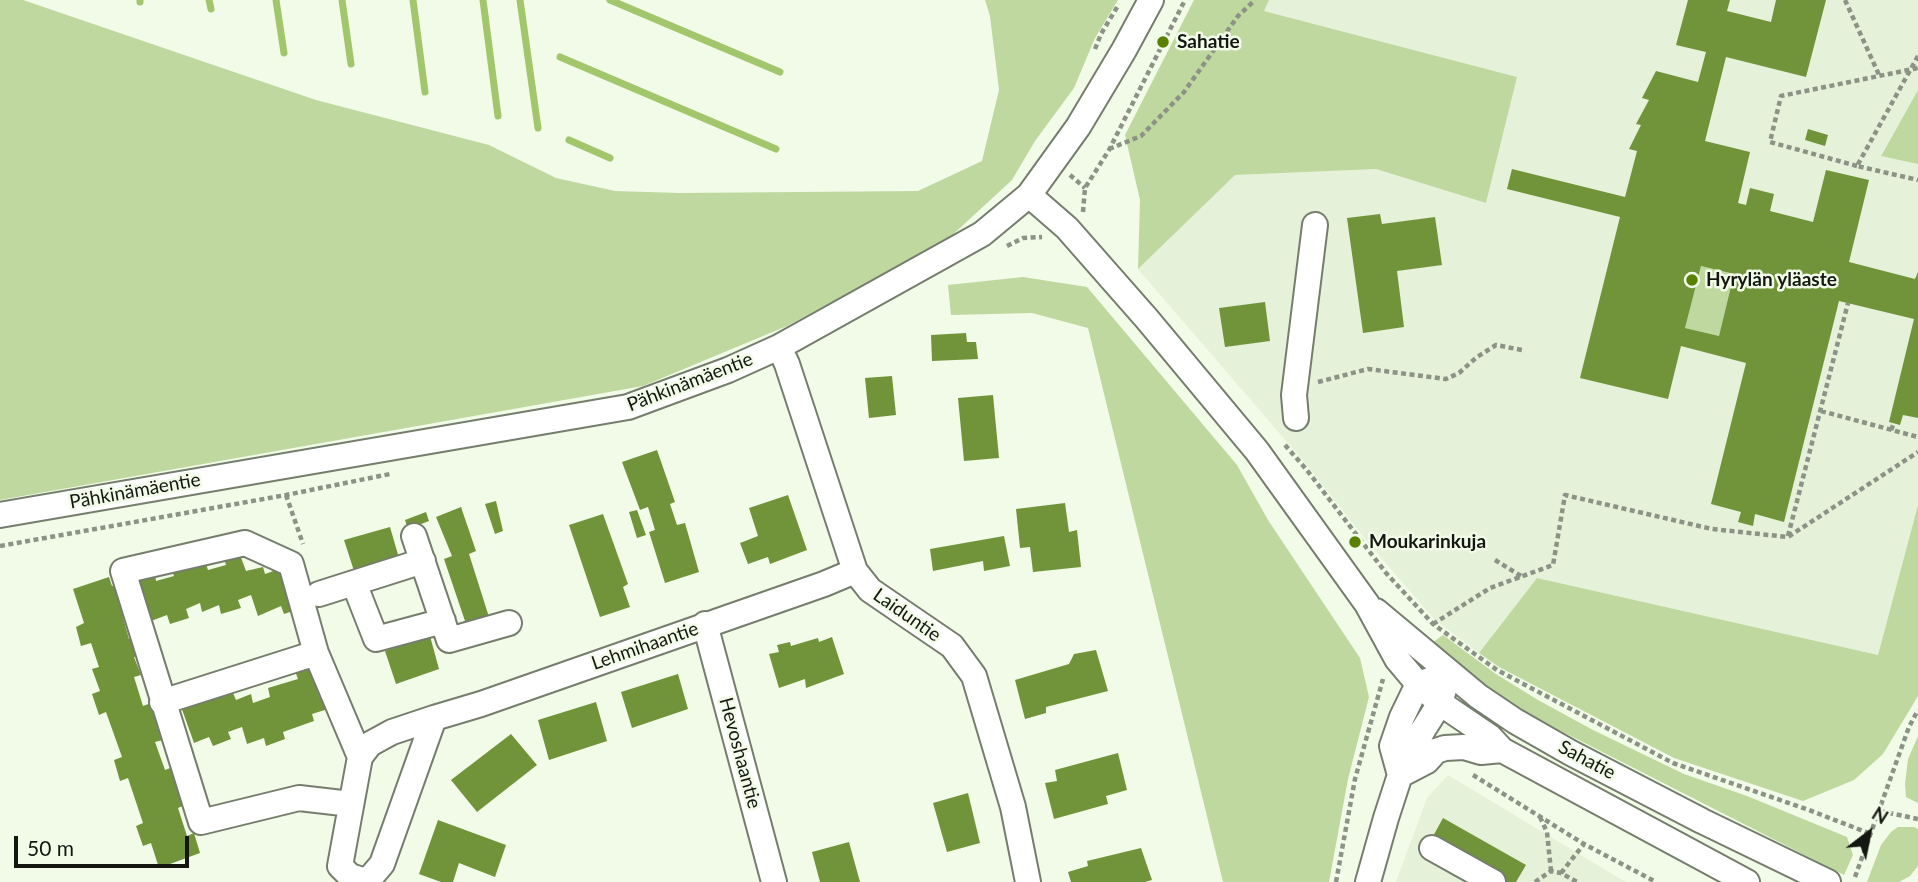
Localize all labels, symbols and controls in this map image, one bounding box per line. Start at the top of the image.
place label: Sahatie [1177,31,1240,53]
marker: Sahatie [1155,34,1171,50]
place label: Hyrylän yläaste [1706,269,1837,291]
marker: Hyrylän yläaste [1684,272,1700,288]
street label: Pähkinämäentie [624,348,756,416]
street label: Pähkinämäentie [68,468,202,514]
place label: Moukarinkuja [1369,531,1486,553]
marker: Moukarinkuja [1347,534,1363,550]
street label: Laiduntie [869,584,945,646]
street label: Lehmihaantie [589,617,701,675]
street label: Hevoshaantie [714,695,766,811]
street label: Sahatie [1555,736,1619,784]
north arrow [1834,798,1904,868]
text: N [1868,801,1893,828]
scale bar [18,822,192,866]
text: 50 m [27,835,74,860]

